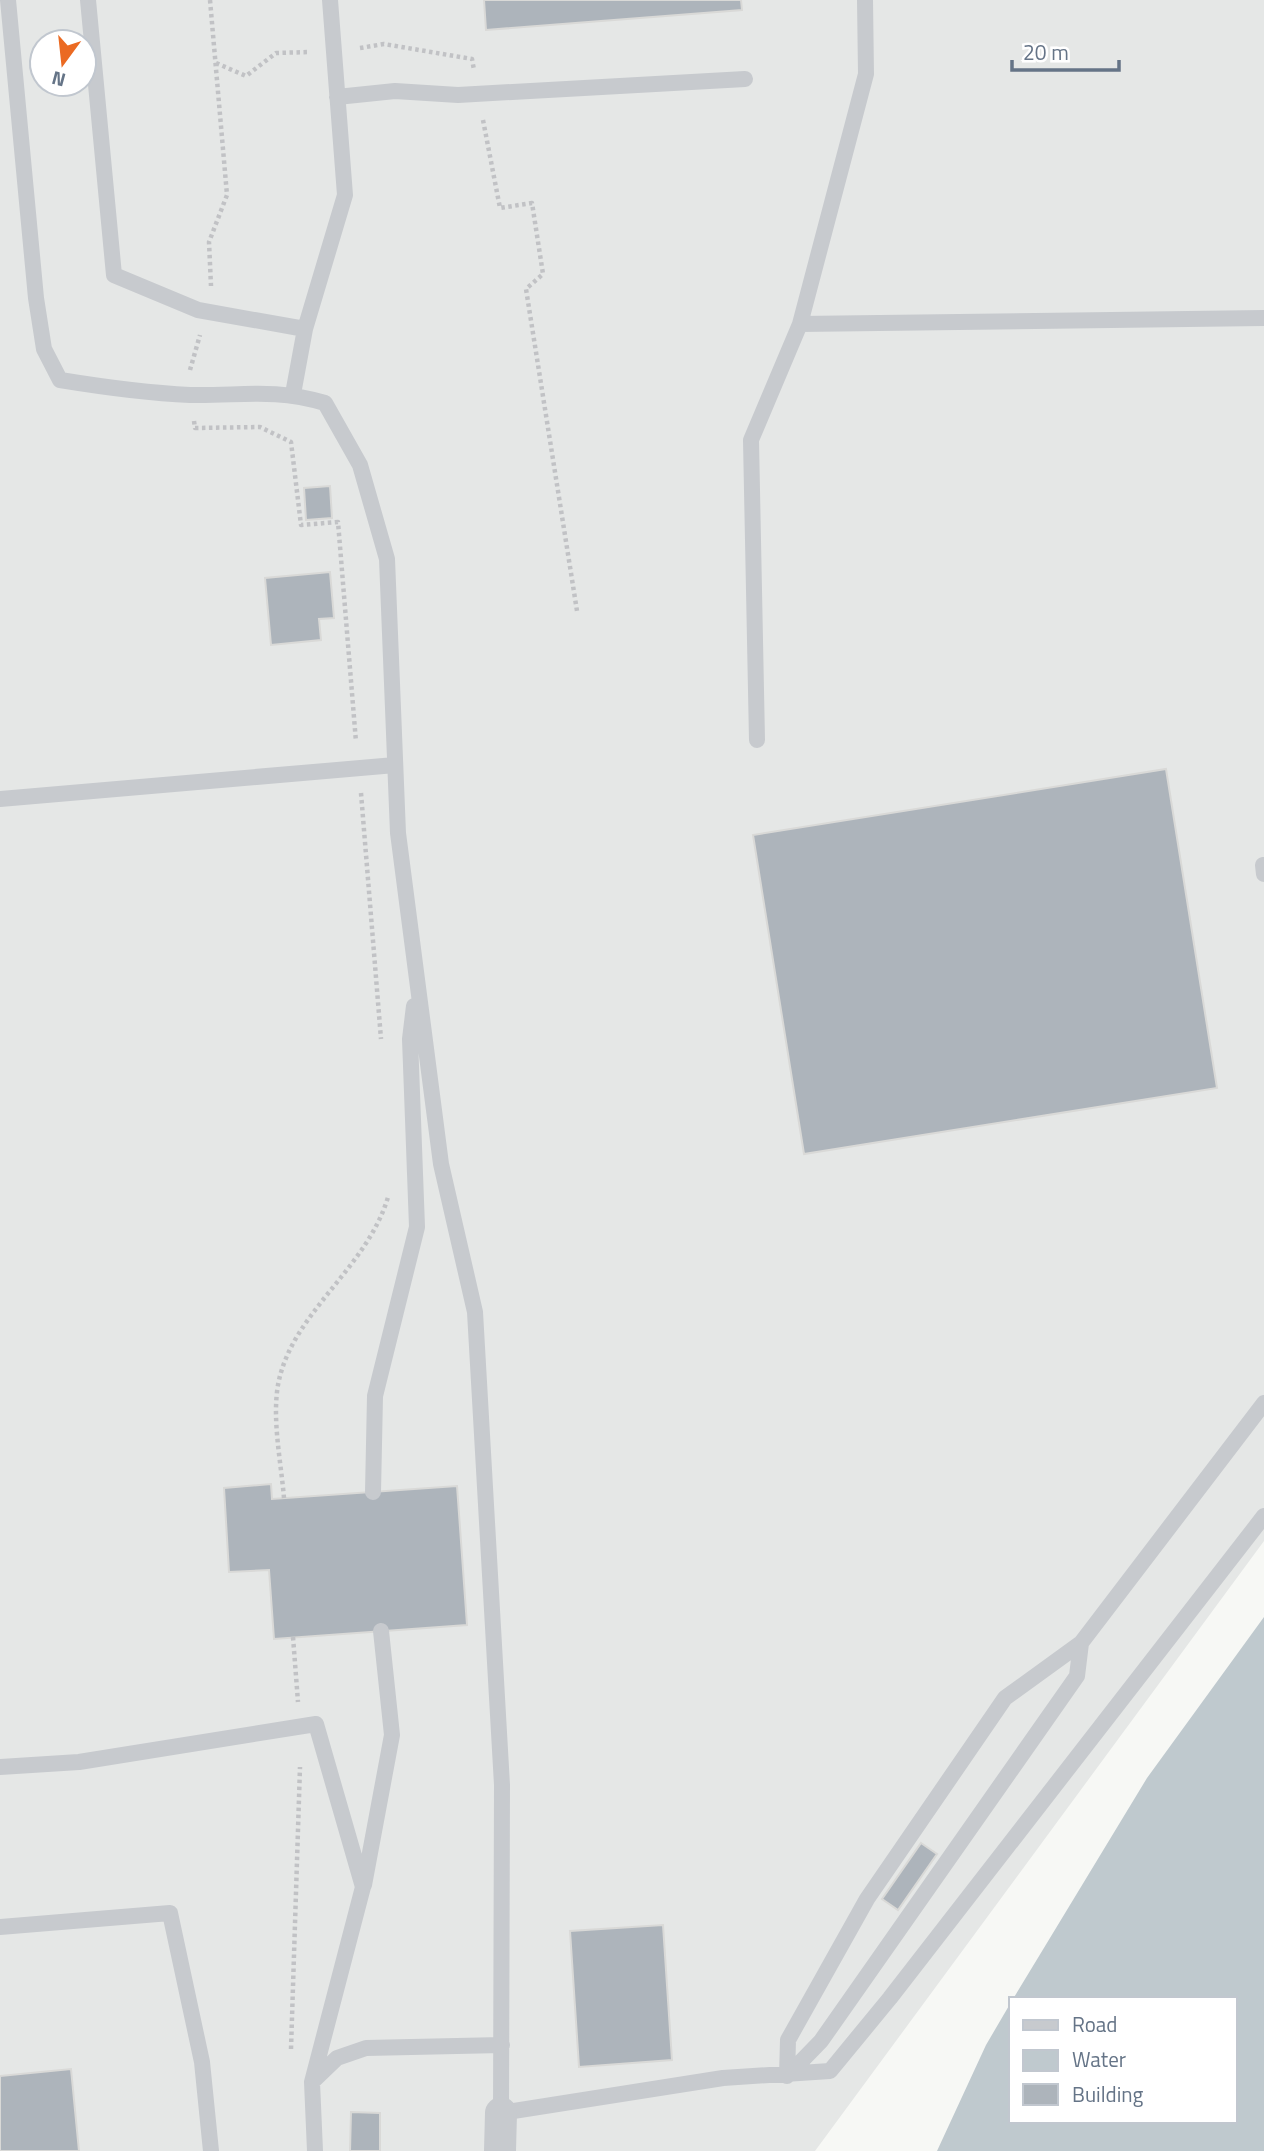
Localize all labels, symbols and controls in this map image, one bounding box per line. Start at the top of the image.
north arrow [28,28,98,98]
scale bar [1012,28,1119,72]
text: 20 m [1023,36,1069,68]
text: N [48,64,69,96]
legend [1009,1997,1236,2123]
text: Road [1072,2008,1117,2040]
text: Water [1072,2043,1126,2075]
text: Building [1072,2078,1144,2110]

